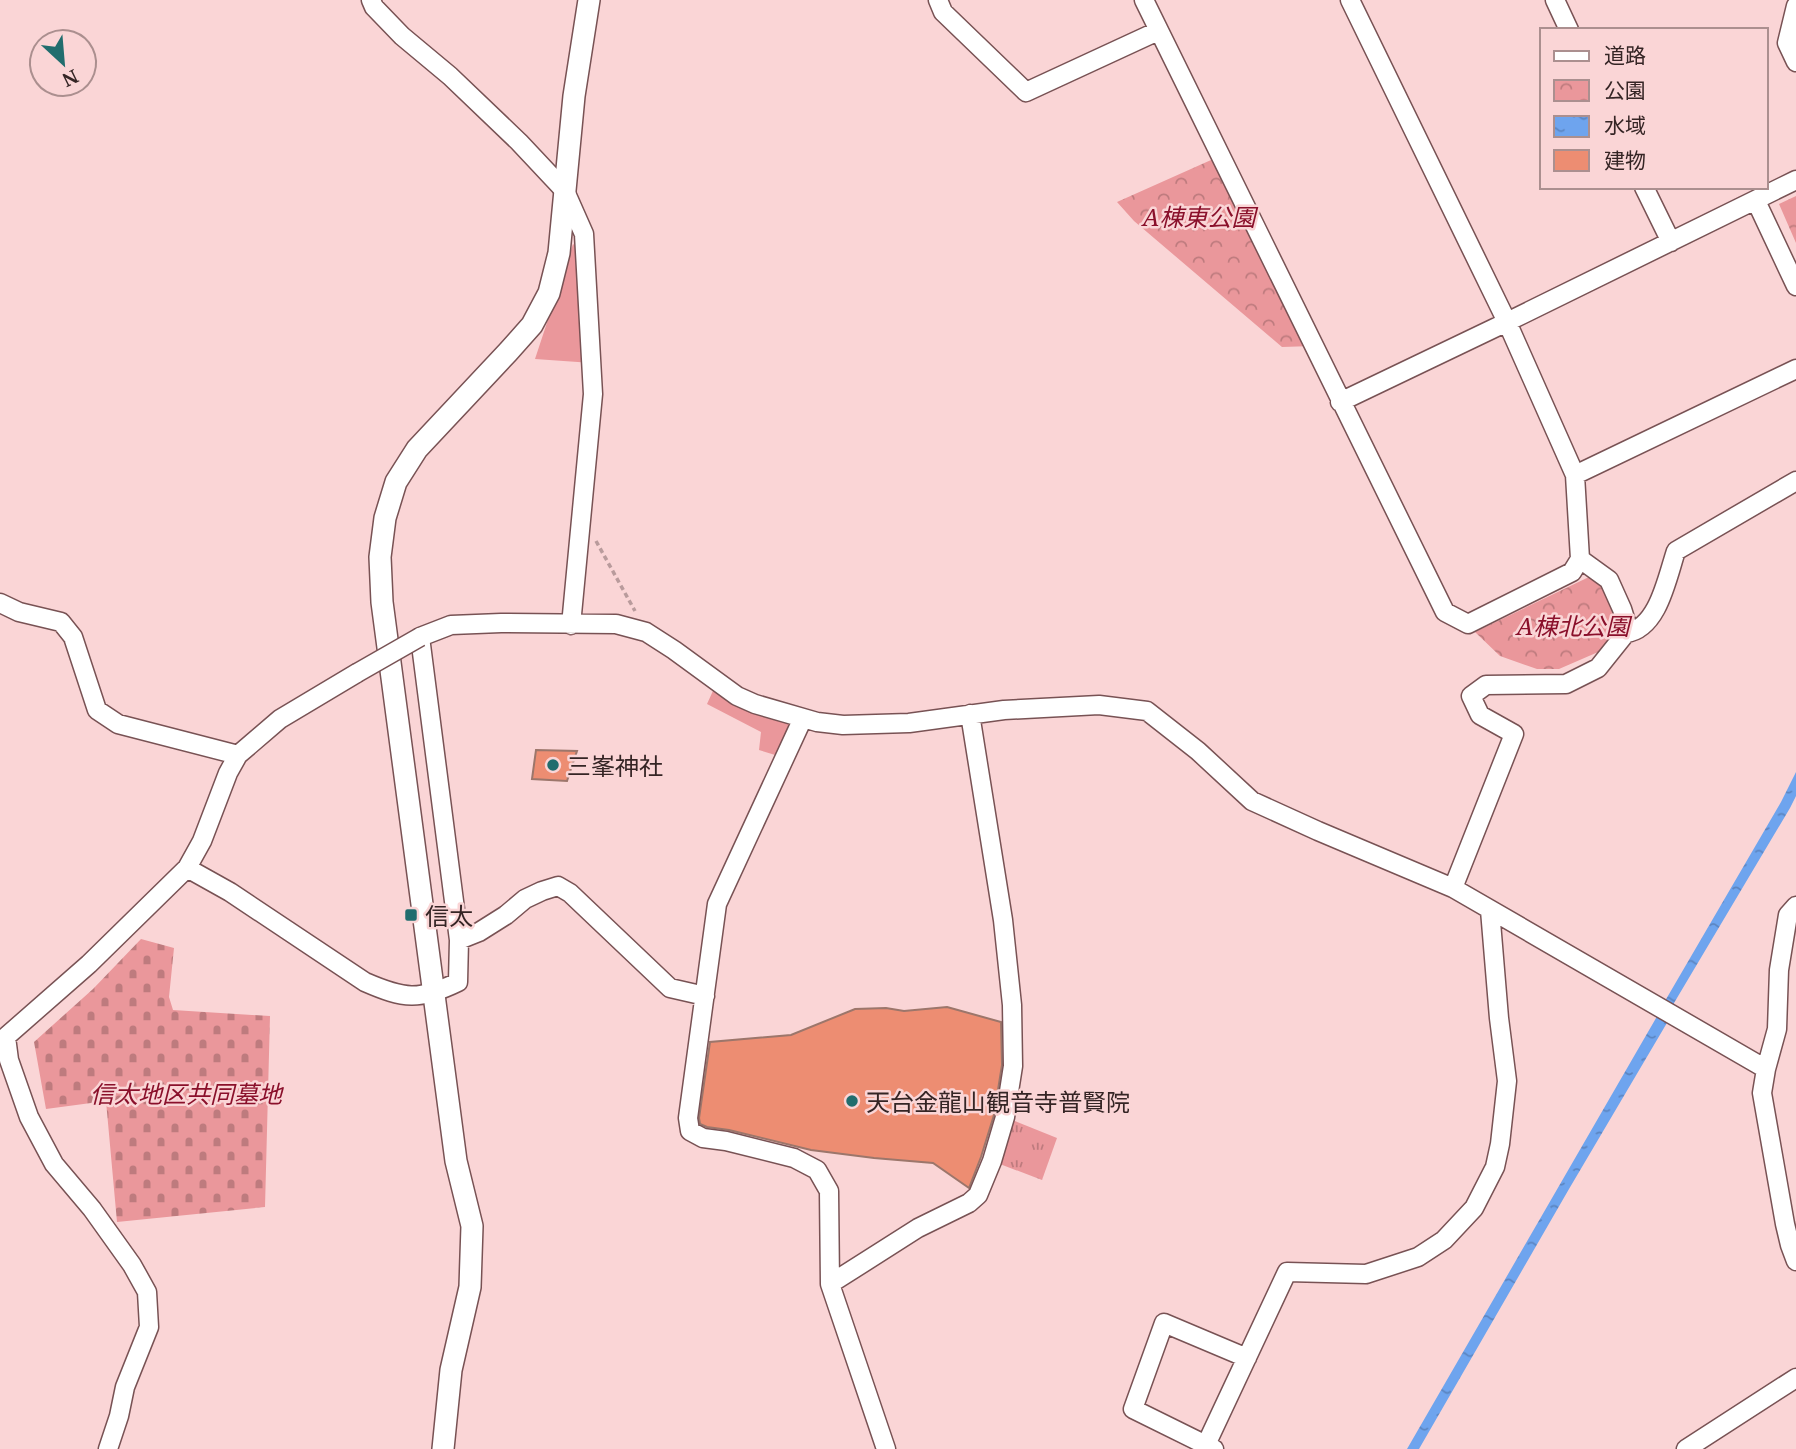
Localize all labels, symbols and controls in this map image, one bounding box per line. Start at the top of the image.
north arrow [28,28,98,98]
legend [1540,28,1768,189]
text: 道路 [1604,41,1646,69]
text: N [58,63,83,93]
text: 公園 [1604,76,1646,104]
text: 水域 [1604,111,1646,139]
text: 建物 [1604,146,1646,174]
park label: A棟東公園 [1141,200,1258,233]
park label: A棟北公園 [1515,609,1632,642]
place label: 三峯神社 [567,749,663,782]
marker: 三峯神社 [545,757,561,773]
place label: 信太 [425,899,473,932]
marker: 信太 [403,907,419,923]
park label: 信太地区共同墓地 [90,1077,285,1110]
place label: 天台金龍山観音寺普賢院 [866,1085,1130,1118]
marker: 天台金龍山観音寺普賢院 [844,1093,860,1109]

